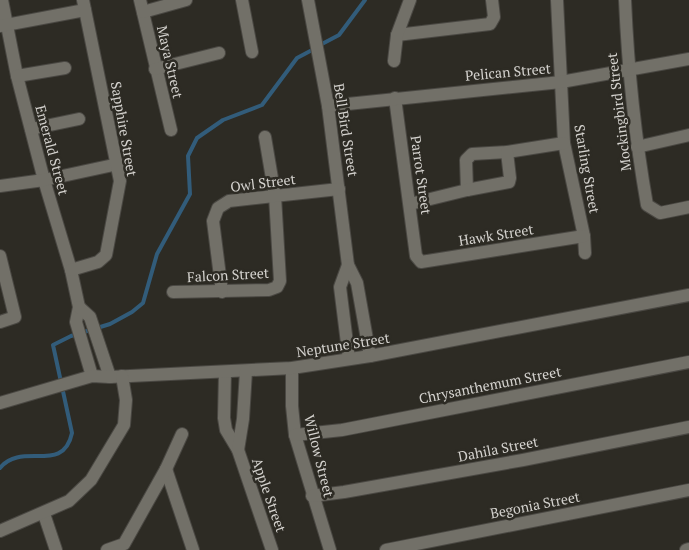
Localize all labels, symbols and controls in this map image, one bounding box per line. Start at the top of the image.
street label: Maya Street [153,24,188,101]
street label: Mockingbird Street [602,51,635,172]
street label: Pelican Street [464,58,552,85]
street label: Sapphire Street [107,80,142,179]
street label: Bell Bird Street [330,82,363,179]
street label: Emerald Street [31,103,74,198]
street label: Starling Street [570,123,605,216]
street label: Parrot Street [407,134,437,216]
street label: Owl Street [229,169,297,196]
street label: Hawk Street [457,219,535,250]
street label: Falcon Street [187,263,270,286]
street label: Neptune Street [295,328,392,361]
street label: Chrysanthemum Street [417,361,564,408]
street label: Willow Street [300,413,339,500]
street label: Dahila Street [456,431,540,466]
street label: Apple Street [248,455,291,535]
street label: Begonia Street [488,486,582,523]

